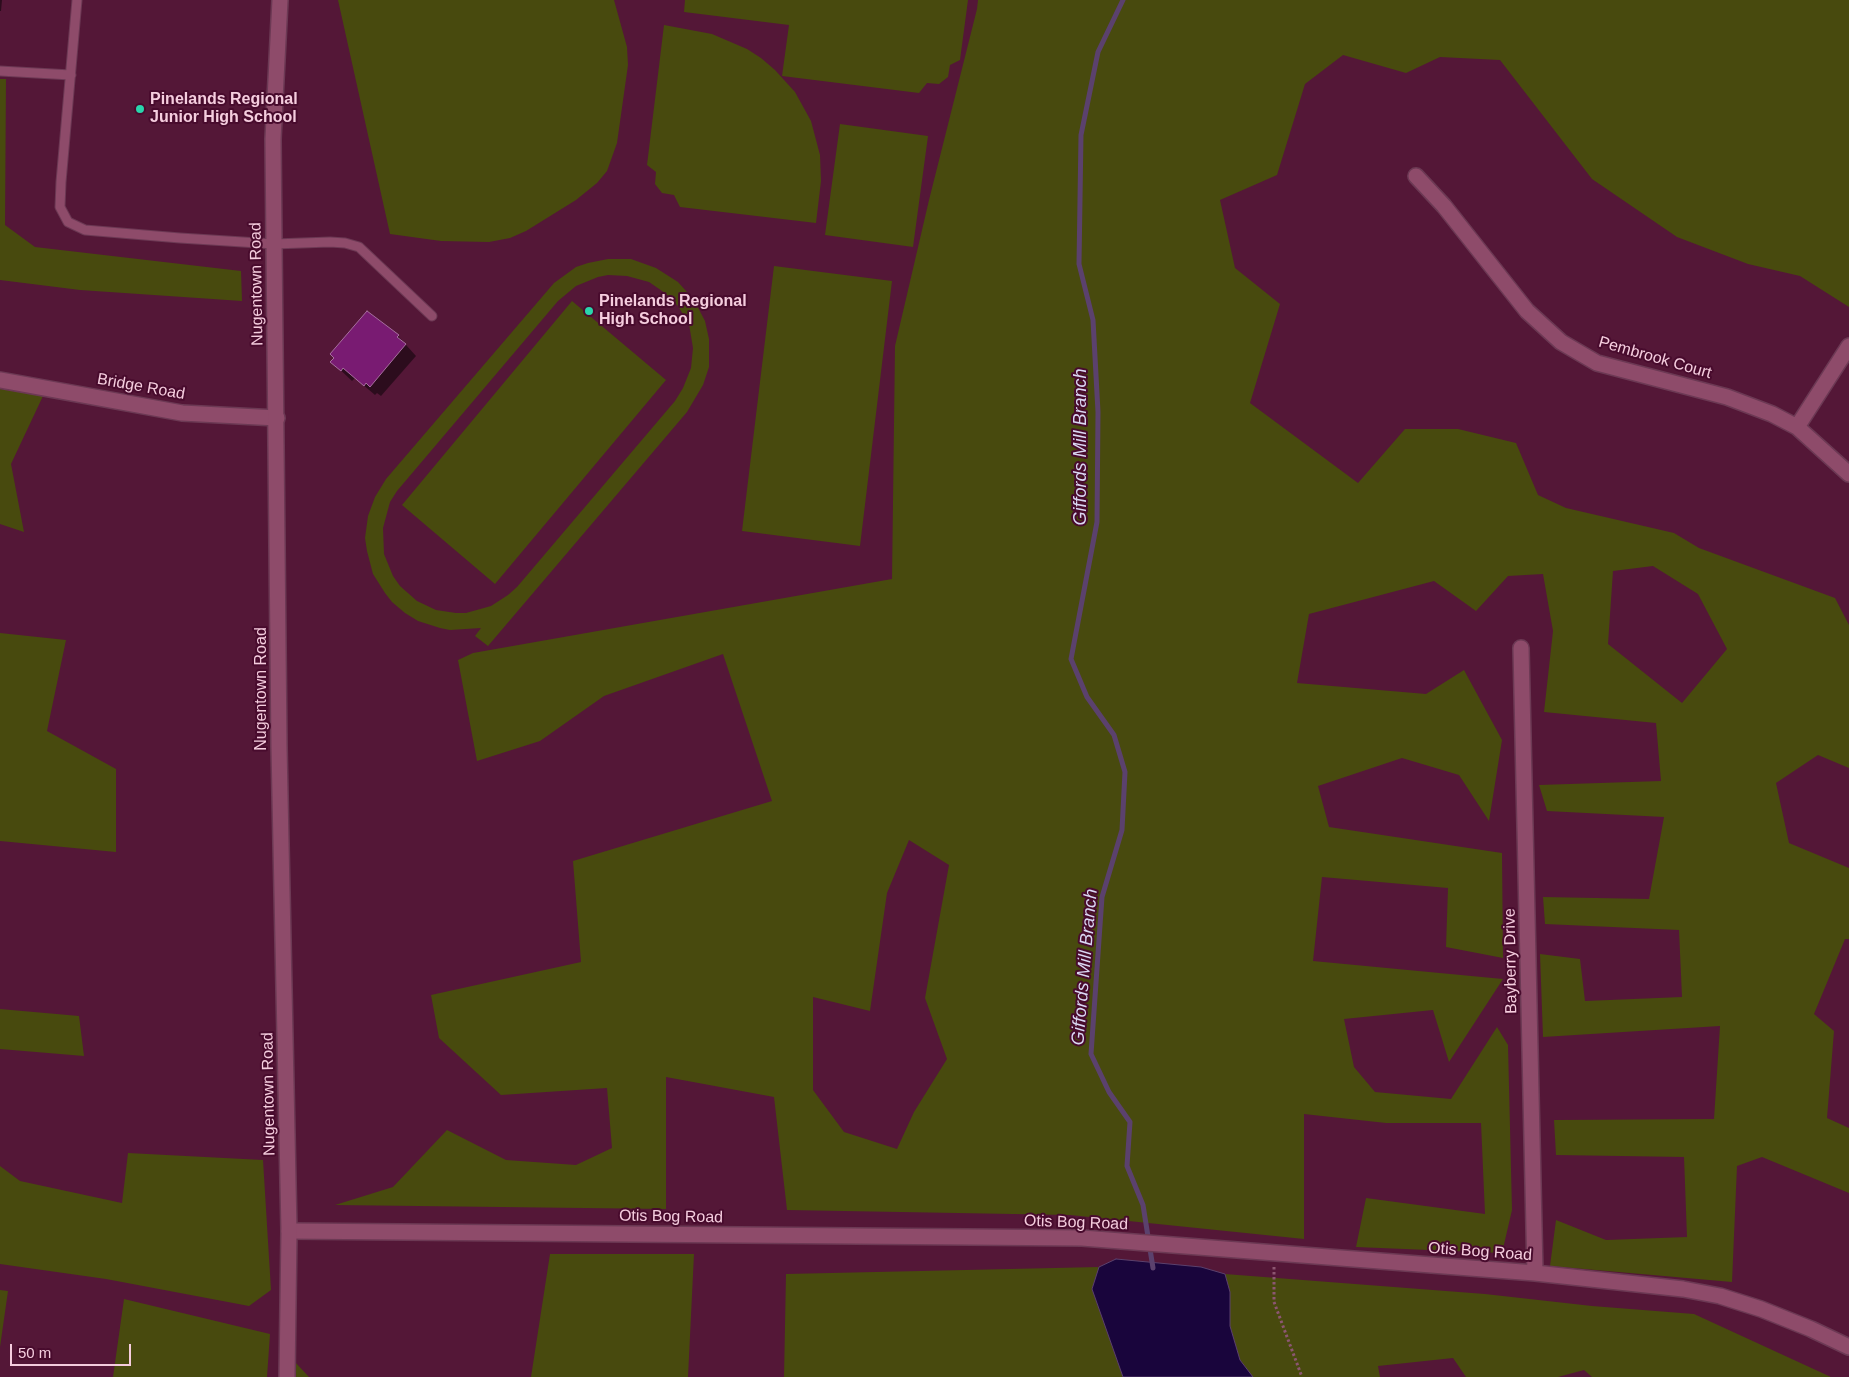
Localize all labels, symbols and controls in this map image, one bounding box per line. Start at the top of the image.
place label: Pinelands Regional Junior High School [150,90,298,128]
marker: Pinelands Regional Junior High School [134,103,146,115]
street label: Nugentown Road [246,222,268,346]
place label: Pinelands Regional High School [599,292,747,330]
marker: Pinelands Regional High School [583,305,595,317]
street label: Pembrook Court [1596,333,1714,383]
water label: Giffords Mill Branch [1070,368,1092,526]
street label: Bridge Road [96,370,186,404]
street label: Nugentown Road [252,627,272,751]
water label: Giffords Mill Branch [1067,888,1103,1046]
street label: Bayberry Drive [1500,908,1522,1014]
street label: Nugentown Road [258,1032,280,1156]
street label: Otis Bog Road [619,1206,723,1228]
street label: Otis Bog Road [1024,1212,1128,1234]
street label: Otis Bog Road [1427,1239,1533,1265]
scale bar [12,1334,134,1366]
text: 50 m [18,1344,51,1361]

